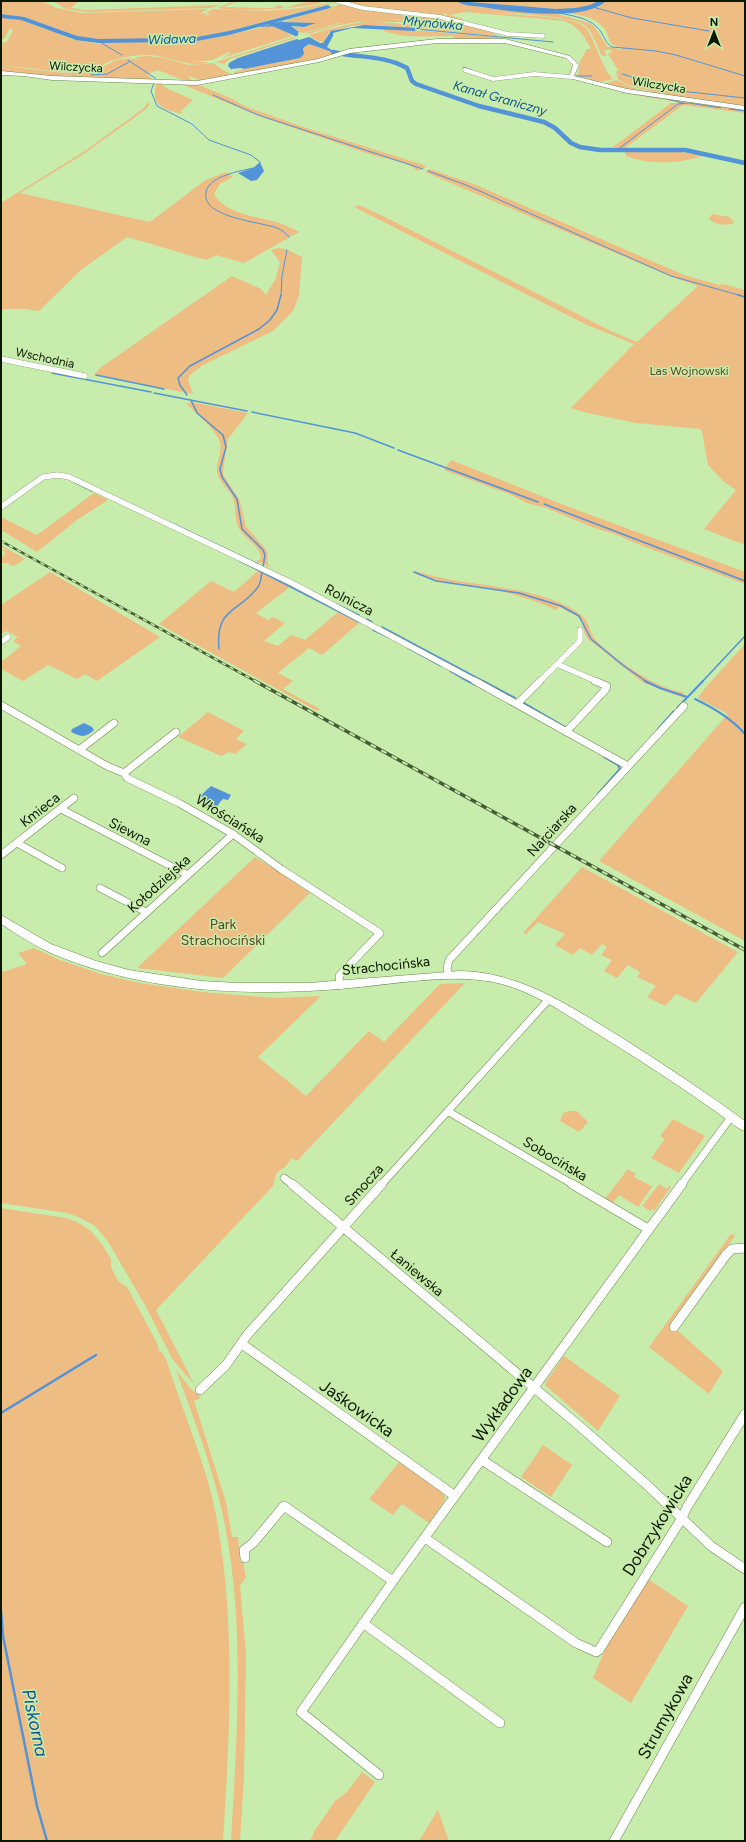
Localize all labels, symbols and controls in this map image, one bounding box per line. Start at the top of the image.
north arrow [694,12,734,52]
water label: Młynówka [402,13,464,33]
text: N [710,16,718,29]
water label: Widawa [148,31,197,47]
street label: Wilczycka [49,59,103,75]
street label: Wilczycka [631,74,687,96]
water label: Kanał Graniczny [451,77,550,119]
street label: Wschodnia [14,345,76,371]
park label: Las Wojnowski [649,364,729,378]
street label: Rolnicza [322,580,376,620]
street label: Kmieca [17,789,63,831]
street label: Włościańska [192,791,268,847]
street label: Narciarska [524,800,580,860]
street label: Siewna [106,814,154,850]
street label: Kołodziejska [124,851,194,917]
park label: Park Strachociński [181,916,265,949]
street label: Strachocińska [341,953,431,979]
street label: Sobocińska [520,1133,590,1185]
street label: Smocza [341,1161,387,1209]
street label: Łaniewska [387,1246,447,1300]
street label: Wykładowa [468,1362,536,1446]
street label: Jaśkowicka [316,1375,398,1441]
street label: Dobrzykowicka [618,1471,696,1579]
street label: Strumykowa [633,1670,697,1762]
water label: Piskorna [17,1687,53,1759]

